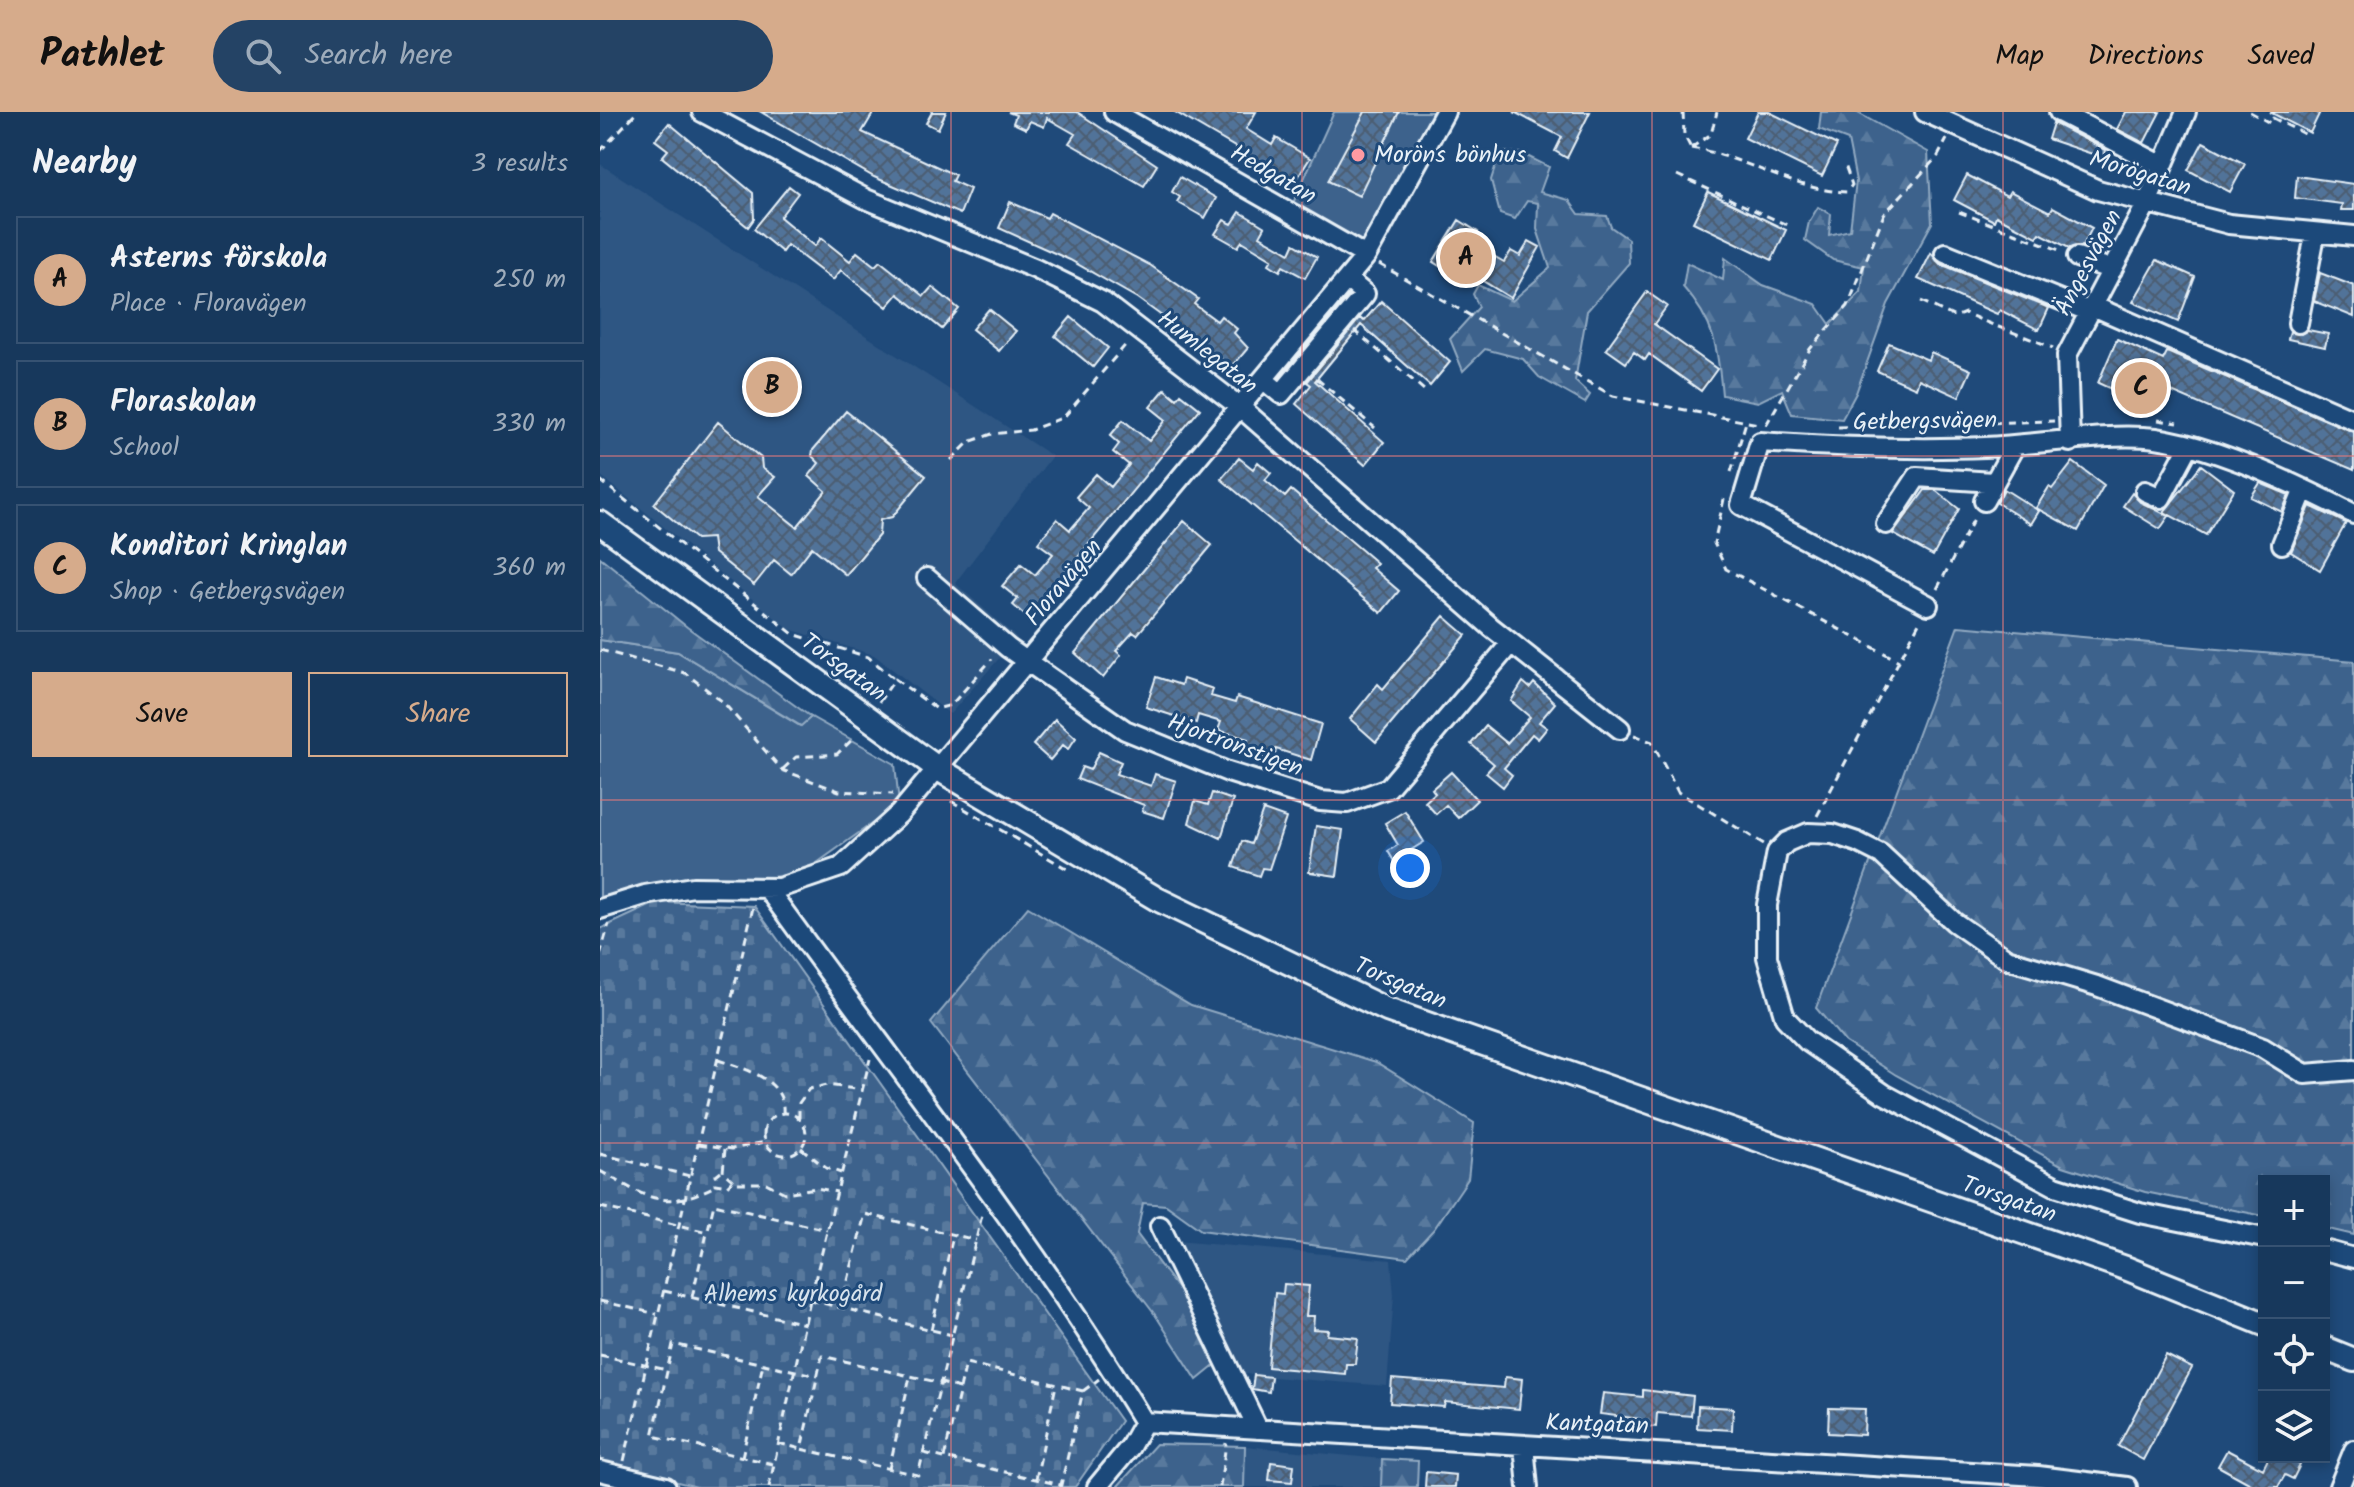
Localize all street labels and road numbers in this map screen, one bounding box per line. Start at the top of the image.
street label: Hedgatan [1222,134,1324,216]
street label: Morögatan [2084,140,2196,208]
street label: Ängesvägen [2044,203,2134,323]
street label: Humlegatan [1148,301,1266,405]
street label: Getbergsvägen [1853,401,1997,443]
street label: Floravägen [1015,530,1113,636]
street label: Torsgatan [792,623,894,713]
street label: Hjortronstigen [1162,703,1308,789]
street label: Torsgatan [1347,947,1453,1021]
street label: Torsgatan [1956,1166,2062,1234]
street label: Kantgatan [1545,1404,1649,1446]

